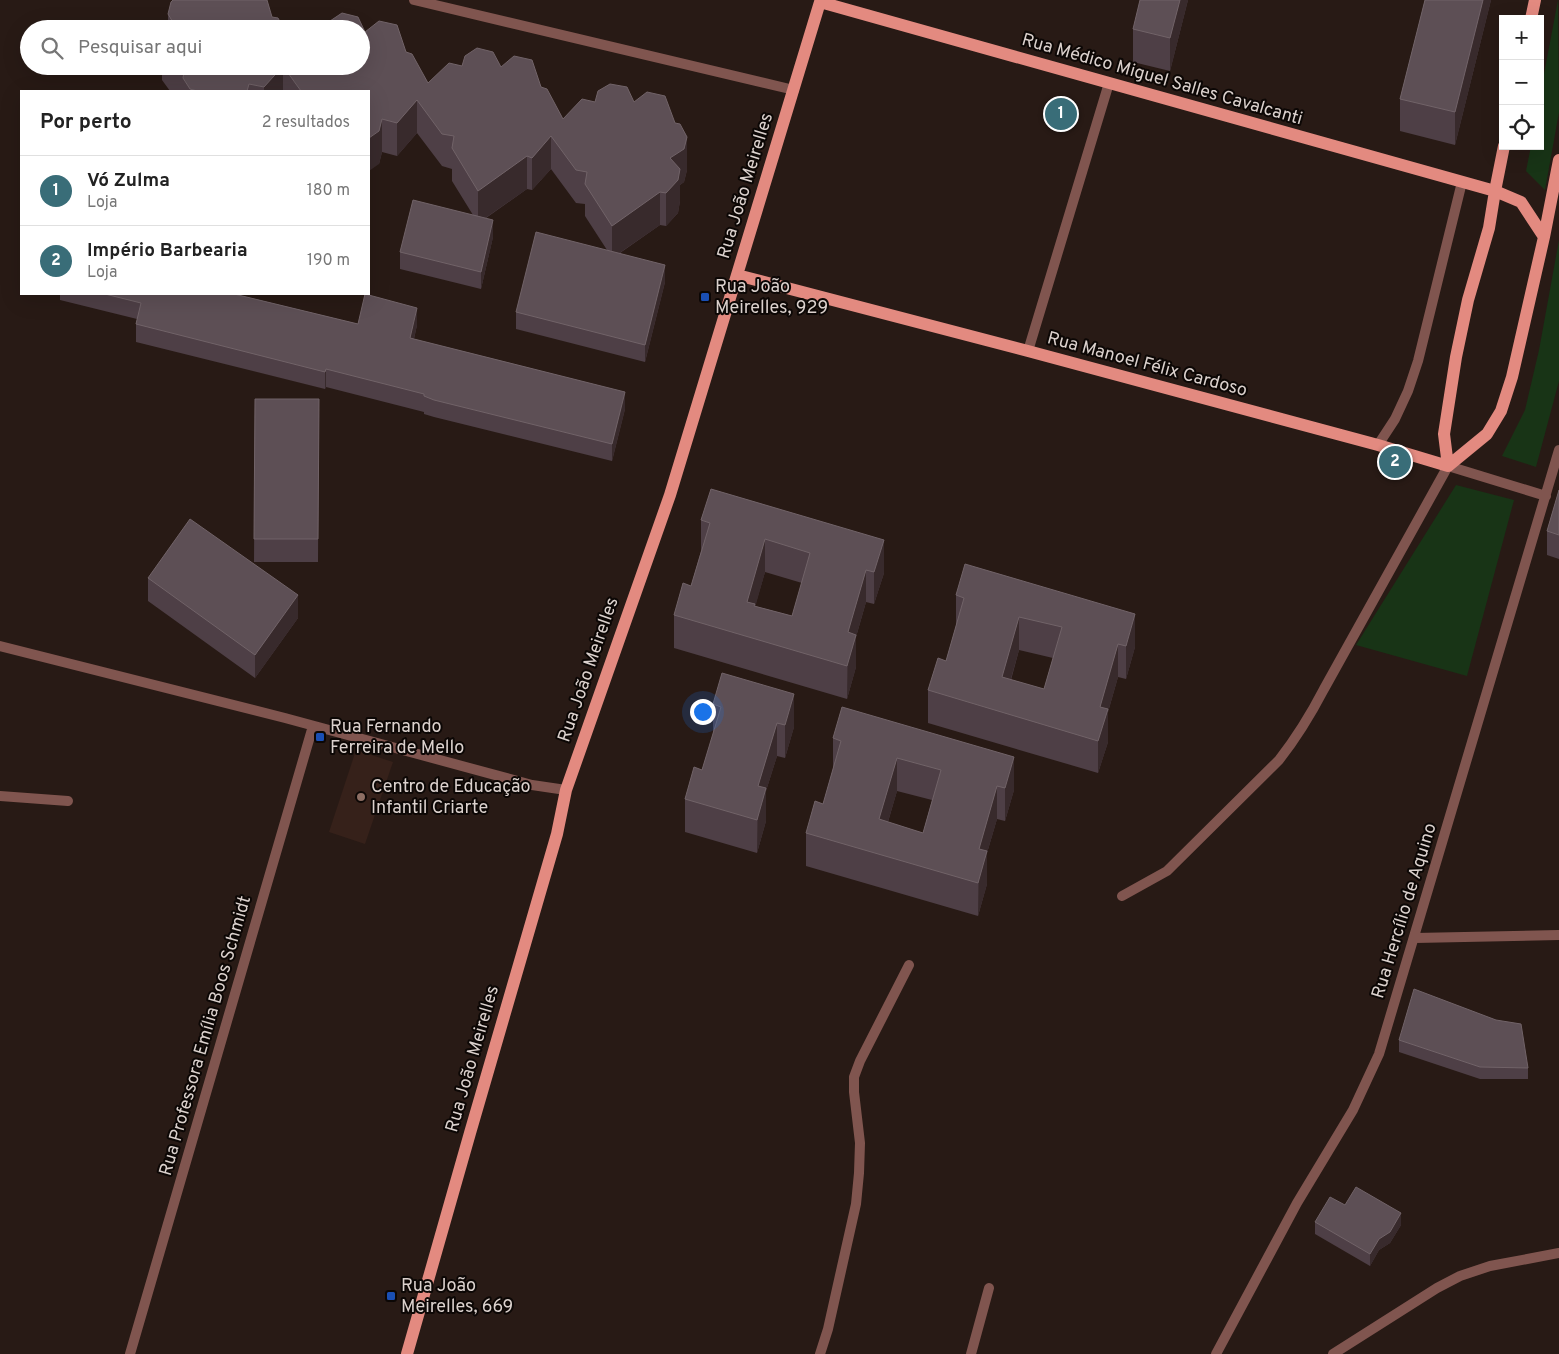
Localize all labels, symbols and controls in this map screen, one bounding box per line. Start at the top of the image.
map controls [1499,15,1544,150]
button: + [1499,15,1544,60]
search box [20,20,370,75]
street label: Rua Médico Miguel Salles Cavalcanti [1019,29,1305,131]
icon: search [38,34,66,62]
text: Pesquisar aqui [78,36,202,60]
button: − [1499,60,1544,105]
pin: 1 [1045,95,1077,133]
button: locate [1499,105,1544,150]
text: Por perto [40,109,132,136]
street label: Rua João Meirelles [713,110,779,262]
text: 2 resultados [262,113,350,133]
text: Vó Zulma [87,169,170,193]
text: 1 [53,181,59,201]
text: 180 m [307,181,350,201]
text: Loja [87,193,117,213]
text: Império Barbearia [87,239,248,263]
text: 2 [51,251,61,271]
text: 190 m [307,251,350,271]
text: Loja [87,263,117,283]
place label: Rua João Meirelles, 929 [715,276,828,320]
marker: Rua João Meirelles, 929 [699,291,711,303]
street label: Rua Manoel Félix Cardoso [1045,327,1249,403]
pin: 2 [1379,443,1411,481]
street label: Rua João Meirelles [553,595,625,745]
your location [690,699,716,725]
place label: Rua Fernando Ferreira de Mello [330,716,464,760]
marker: Rua Fernando Ferreira de Mello [314,731,326,743]
place label: Centro de Educação Infantil Criarte [371,776,531,820]
marker: Centro de Educação Infantil Criarte [355,791,367,803]
street label: Rua Hercílio de Aquino [1367,820,1443,1002]
street label: Rua Professora Emília Boos Schmidt [155,893,257,1179]
street label: Rua João Meirelles [441,983,505,1135]
place label: Rua João Meirelles, 669 [401,1275,513,1319]
marker: Rua João Meirelles, 669 [385,1290,397,1302]

